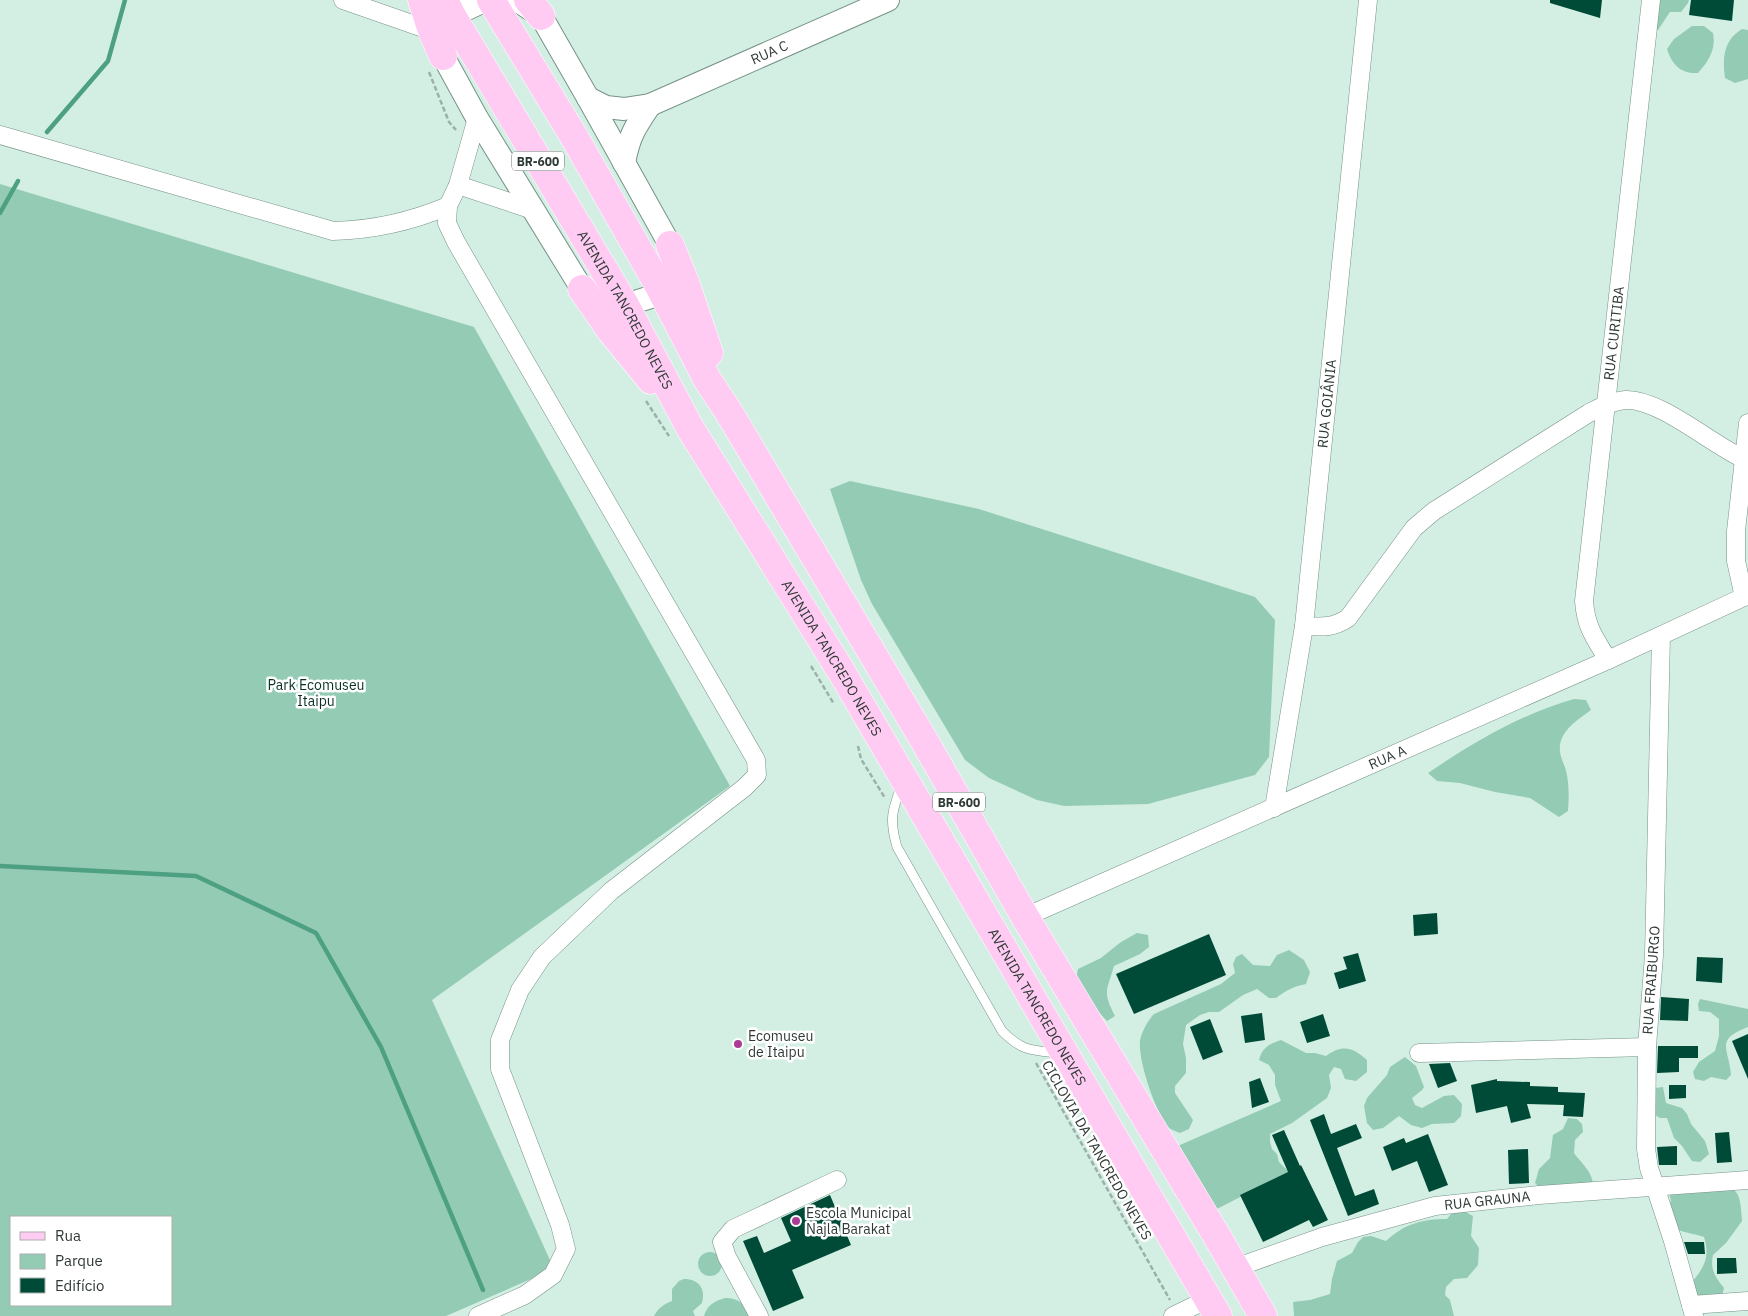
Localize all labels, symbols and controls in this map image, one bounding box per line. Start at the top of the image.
street label: RUA C [748,36,791,68]
road number: BR-600 [512,152,564,170]
street label: AVENIDA TANCREDO NEVES [573,227,677,392]
street label: RUA CURITIBA [1600,285,1628,381]
street label: RUA GOIÂNIA [1313,358,1340,449]
street label: AVENIDA TANCREDO NEVES [778,577,886,739]
park label: Park Ecomuseu Itaipu [267,676,365,710]
street label: RUA A [1366,741,1409,773]
road number: BR-600 [933,792,985,812]
street label: AVENIDA TANCREDO NEVES [984,925,1090,1089]
street label: RUA FRAIBURGO [1638,925,1664,1035]
place label: Ecomuseu de Itaipu [748,1027,813,1061]
marker: Ecomuseu de Itaipu [732,1038,744,1050]
street label: CICLOVIA DA TANCREDO NEVES [1038,1057,1156,1243]
street label: RUA GRAUNA [1443,1187,1531,1214]
place label: Escola Municipal Najla Barakat [806,1204,911,1238]
marker: Escola Municipal Najla Barakat [790,1215,802,1227]
legend [10,1216,172,1306]
text: Rua [55,1226,81,1245]
text: Parque [55,1251,103,1270]
text: Edifício [55,1276,104,1295]

